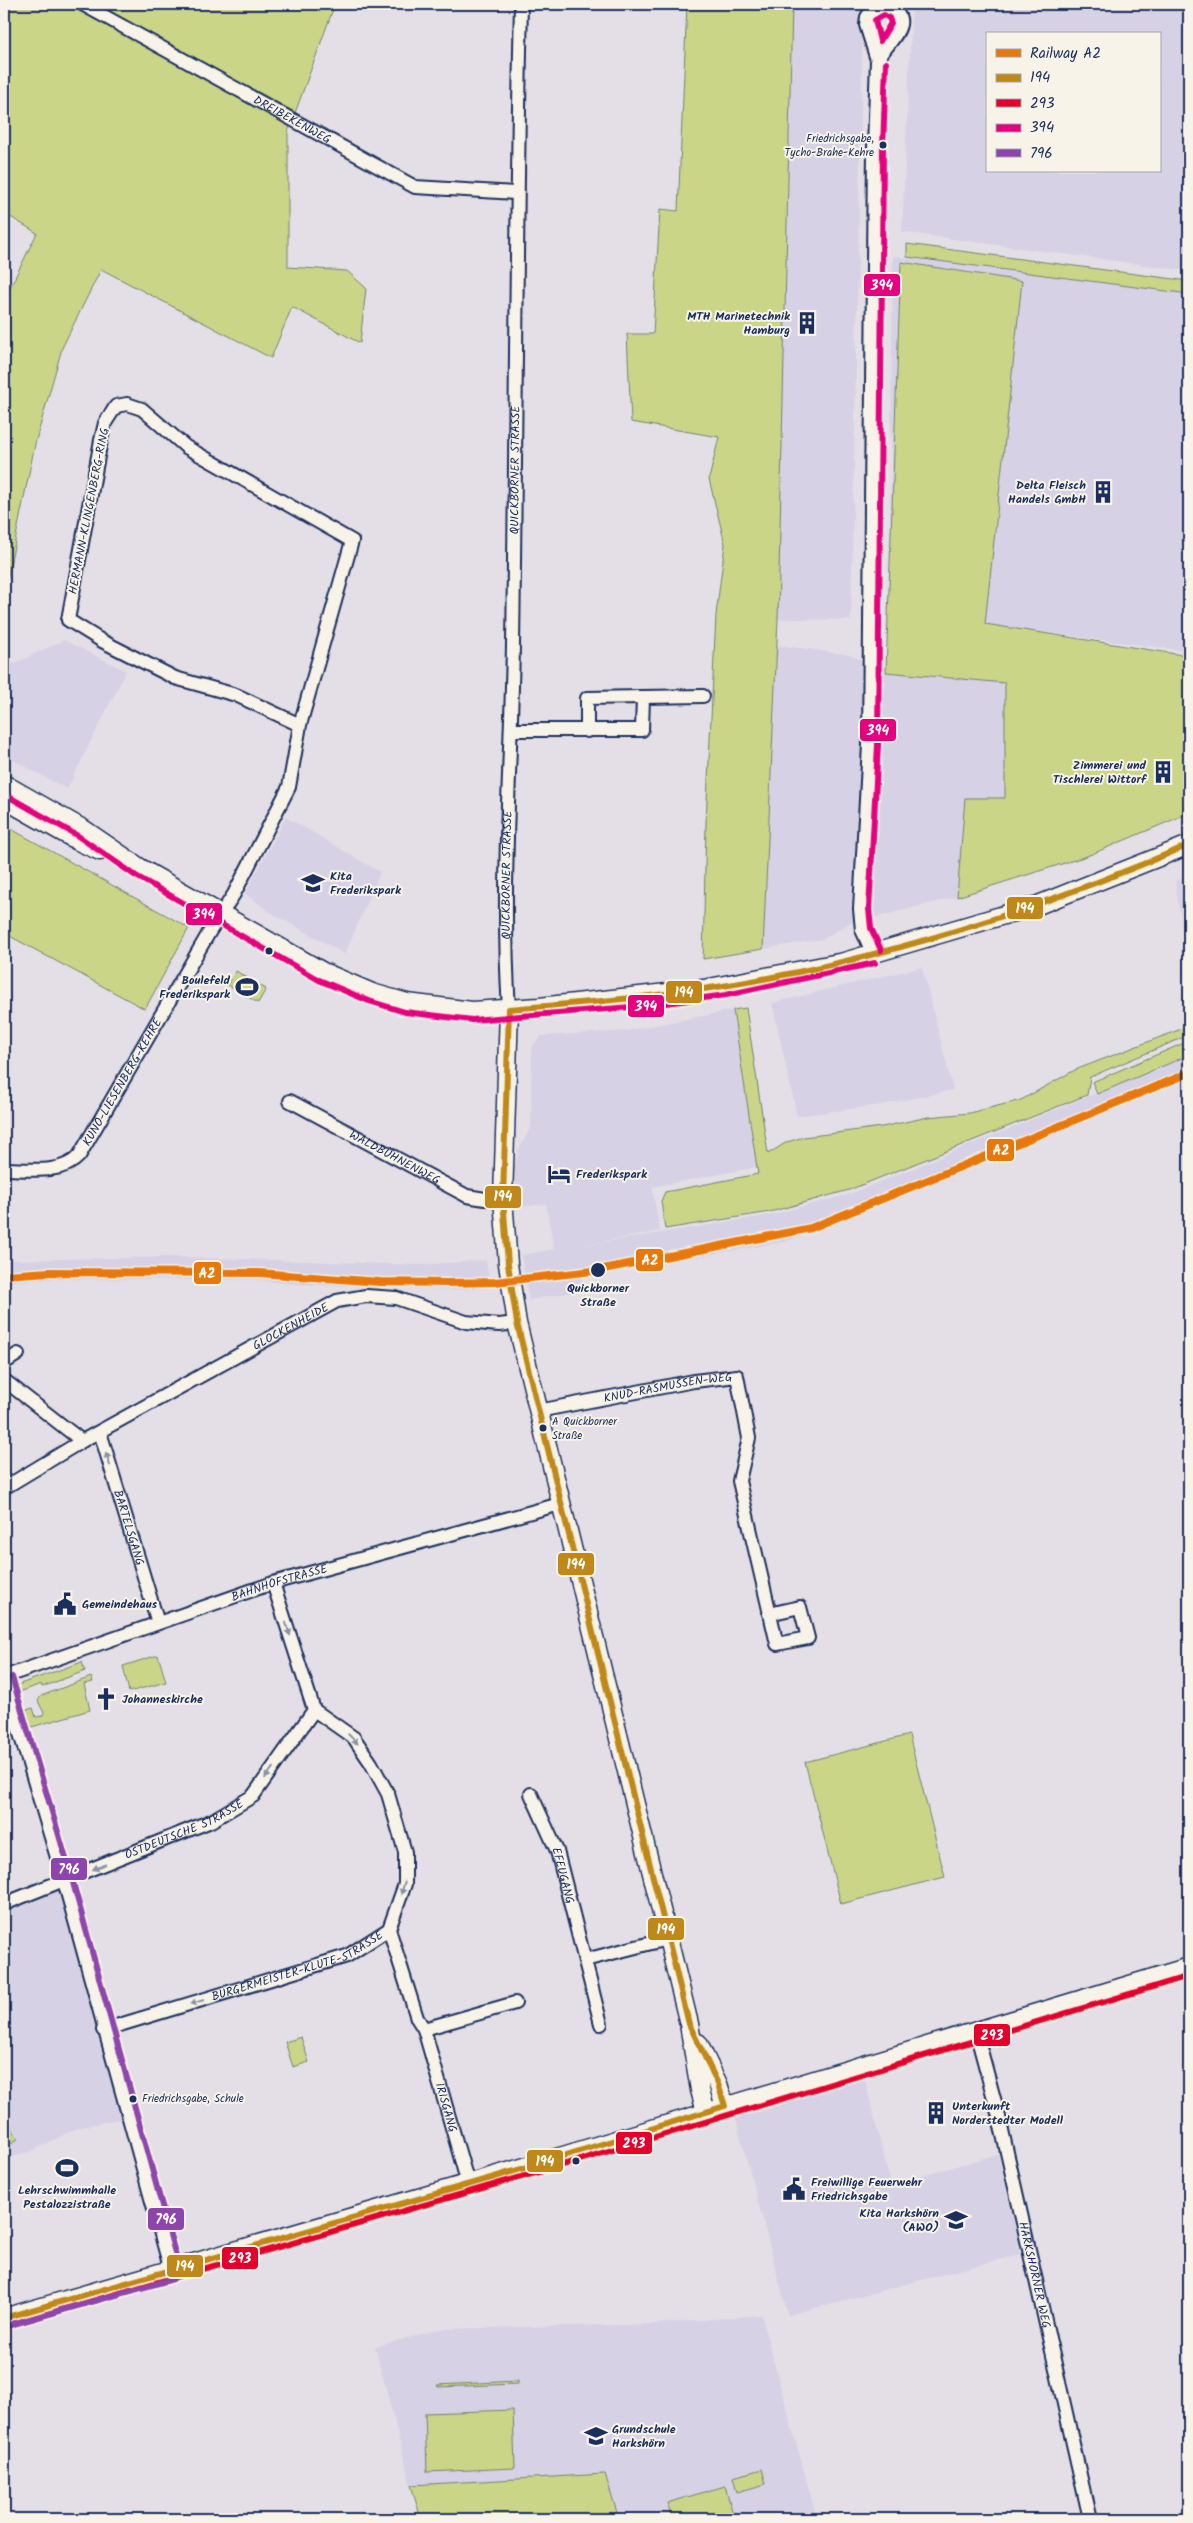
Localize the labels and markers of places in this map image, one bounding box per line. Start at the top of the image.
place label: Friedrichsgabe, Tycho-Brahe-Kehre [784,130,874,162]
marker: Friedrichsgabe, Tycho-Brahe-Kehre [878,140,888,150]
place label: MTH Marinetechnik Hamburg [687,307,791,340]
building icon: MTH Marinetechnik Hamburg [794,310,820,336]
place label: Delta Fleisch Handels GmbH [1008,476,1086,509]
building icon: Delta Fleisch Handels GmbH [1090,479,1116,505]
place label: Zimmerei und Tischlerei Wittorf [1053,756,1148,789]
building icon: Zimmerei und Tischlerei Wittorf [1150,759,1176,785]
place label: Kita Frederikspark [330,867,402,900]
school or university icon: Kita Frederikspark [300,870,326,896]
unlabelled marker [264,946,274,956]
place label: Boulefeld Frederikspark [159,971,231,1004]
sports icon: Boulefeld Frederikspark [234,974,260,1000]
hotel icon: Frederikspark [546,1161,572,1187]
place label: Frederikspark [576,1165,648,1184]
marker: Quickborner Straße [589,1261,607,1279]
place label: Quickborner Straße [567,1279,630,1312]
place label: A Quickborner Straße [552,1413,618,1445]
marker: A Quickborner Straße [538,1423,548,1433]
public building icon: Gemeindehaus [52,1591,78,1617]
place label: Gemeindehaus [82,1595,158,1614]
church icon: Johanneskirche [93,1686,119,1712]
place label: Johanneskirche [122,1690,203,1709]
place label: Friedrichsgabe, Schule [142,2090,244,2108]
marker: Friedrichsgabe, Schule [128,2094,138,2104]
place label: Unterkunft Norderstedter Modell [952,2097,1064,2130]
building icon: Unterkunft Norderstedter Modell [923,2100,949,2126]
sports icon: Lehrschwimmhalle Pestalozzistraße [54,2155,80,2181]
unlabelled marker [571,2156,581,2166]
place label: Freiwillige Feuerwehr Friedrichsgabe [811,2173,923,2206]
public building icon: Freiwillige Feuerwehr Friedrichsgabe [781,2176,807,2202]
place label: Lehrschwimmhalle Pestalozzistraße [18,2181,116,2214]
place label: Kita Harkshörn (AWO) [860,2204,939,2237]
school or university icon: Kita Harkshörn (AWO) [943,2207,969,2233]
place label: Grundschule Harkshörn [612,2420,676,2453]
school or university icon: Grundschule Harkshörn [583,2423,609,2449]

